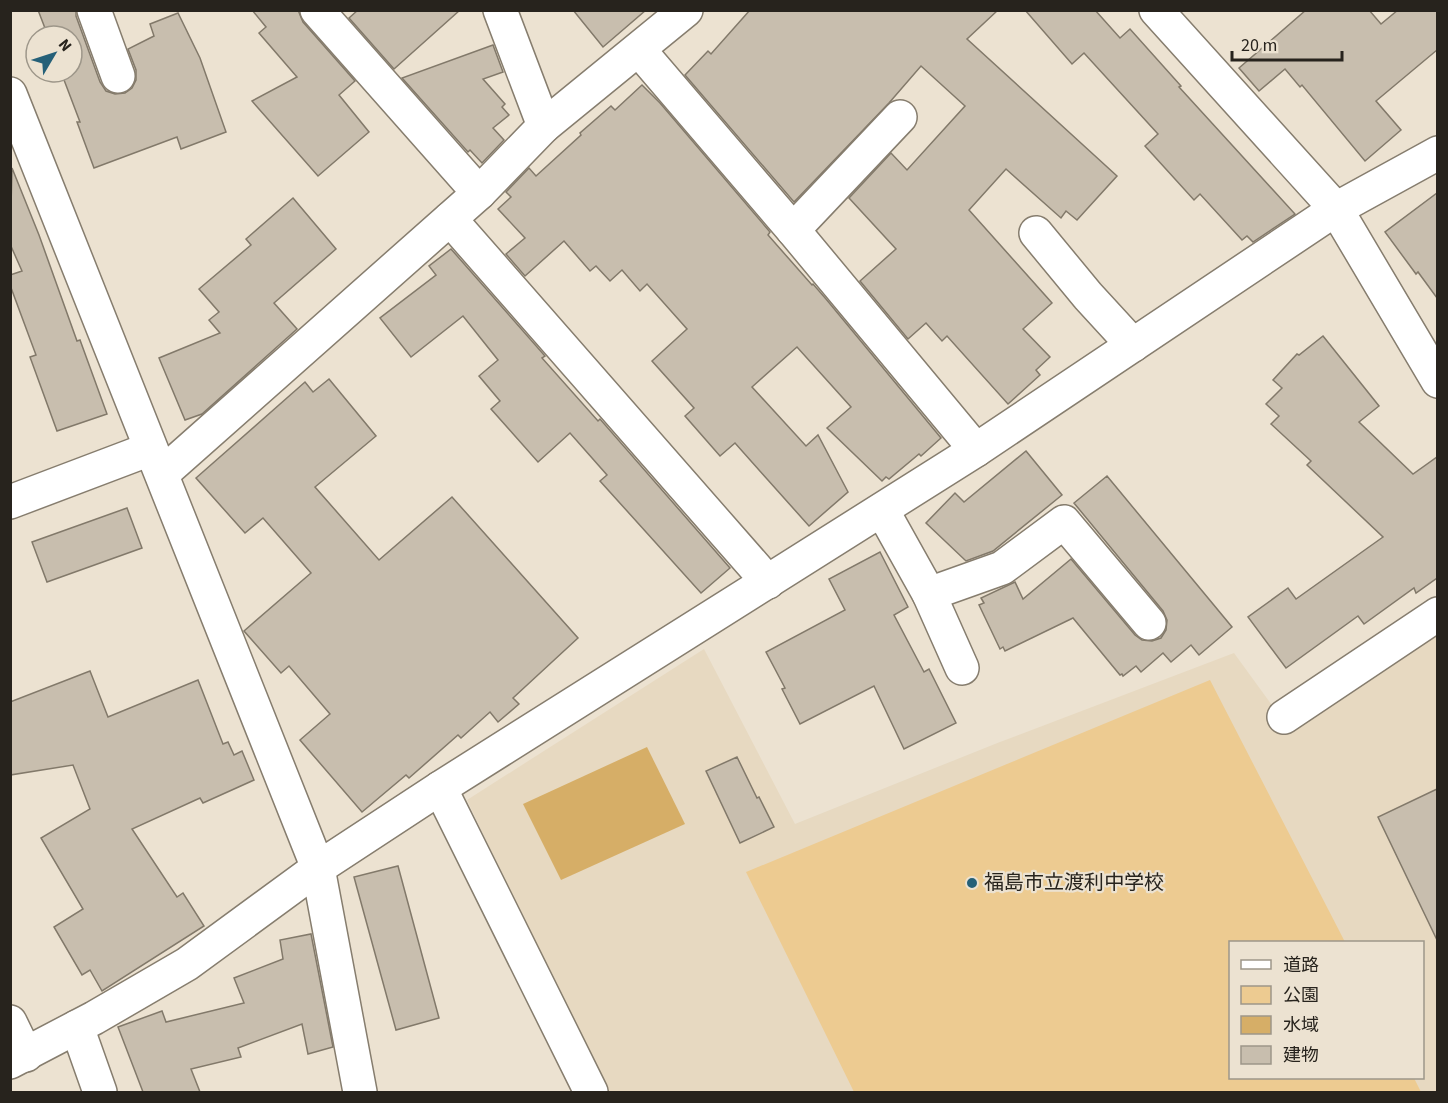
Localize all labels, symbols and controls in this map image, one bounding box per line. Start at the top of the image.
north arrow [24,24,84,84]
scale bar [1232,24,1342,62]
text: 20 m [1241,33,1277,58]
text: N [53,34,77,56]
place label: 福島市立渡利中学校 [984,869,1164,897]
marker: 福島市立渡利中学校 [965,876,979,890]
legend [1229,941,1424,1079]
text: 道路 [1283,953,1319,978]
text: 公園 [1283,983,1319,1008]
text: 水域 [1283,1013,1319,1038]
text: 建物 [1283,1043,1319,1068]

